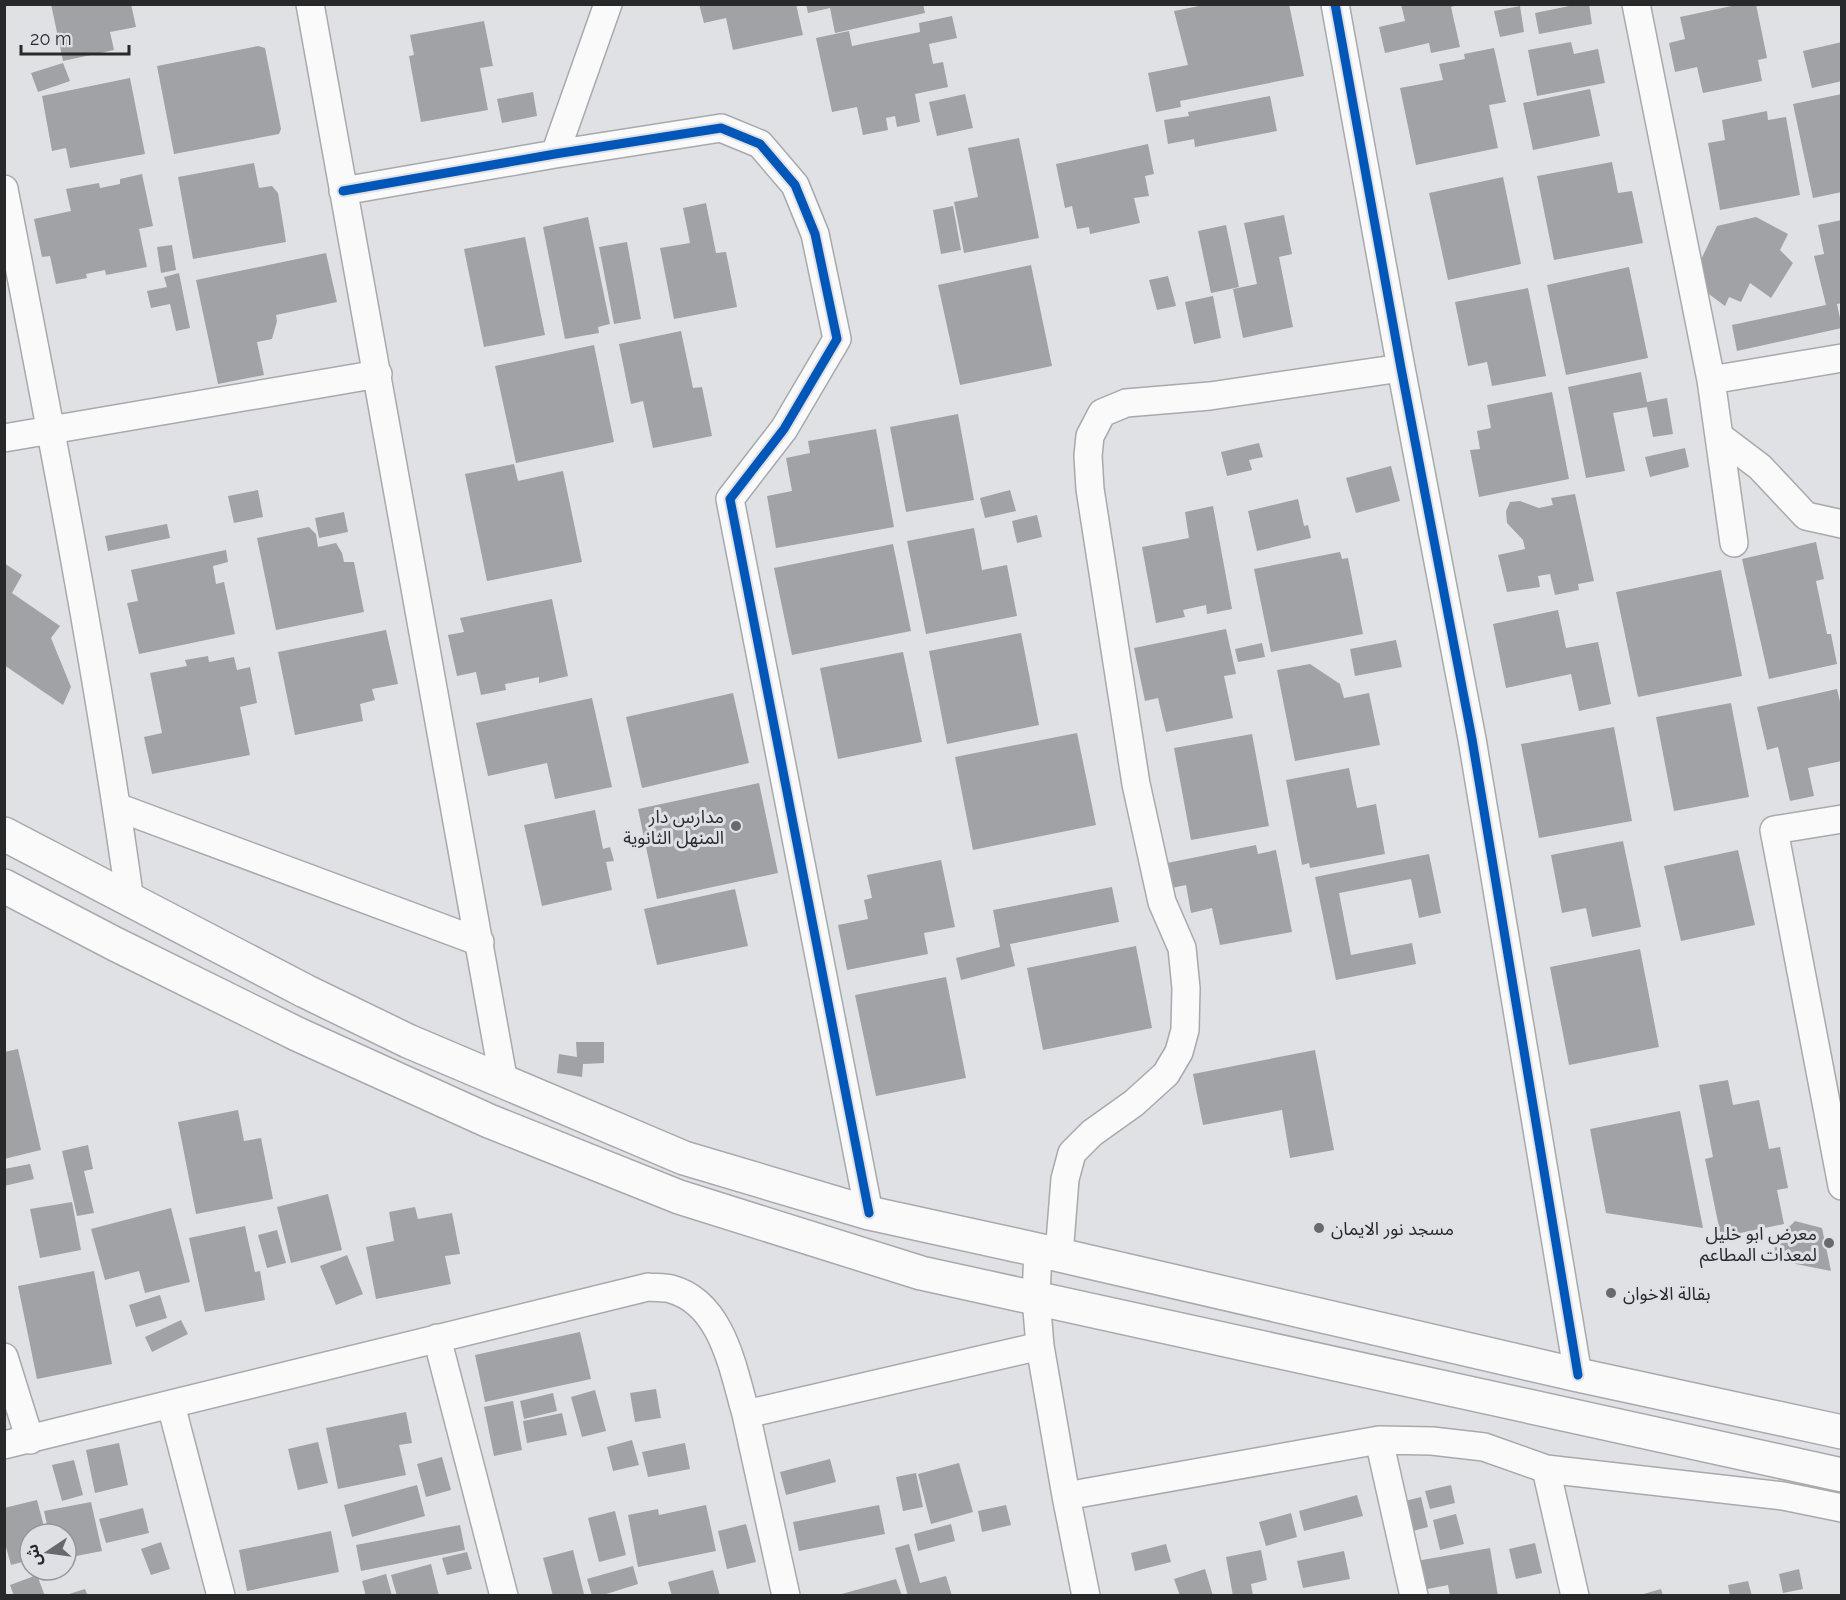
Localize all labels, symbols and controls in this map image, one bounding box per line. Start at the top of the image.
scale bar [21,18,129,56]
text: 20 m [30,28,72,49]
place label: مدارس دار المنهل الثانوية [623,806,724,849]
marker: مدارس دار المنهل الثانوية [729,819,743,833]
place label: مسجد نور الايمان [1331,1218,1454,1240]
marker: مسجد نور الايمان [1312,1221,1326,1235]
place label: معرض ابو خليل لمعدات المطاعم [1700,1223,1817,1268]
marker: معرض ابو خليل لمعدات المطاعم [1822,1236,1836,1250]
place label: بقالة الاخوان [1623,1283,1710,1305]
marker: بقالة الاخوان [1604,1286,1618,1300]
north arrow [18,1522,78,1582]
text: ش [22,1542,46,1568]

